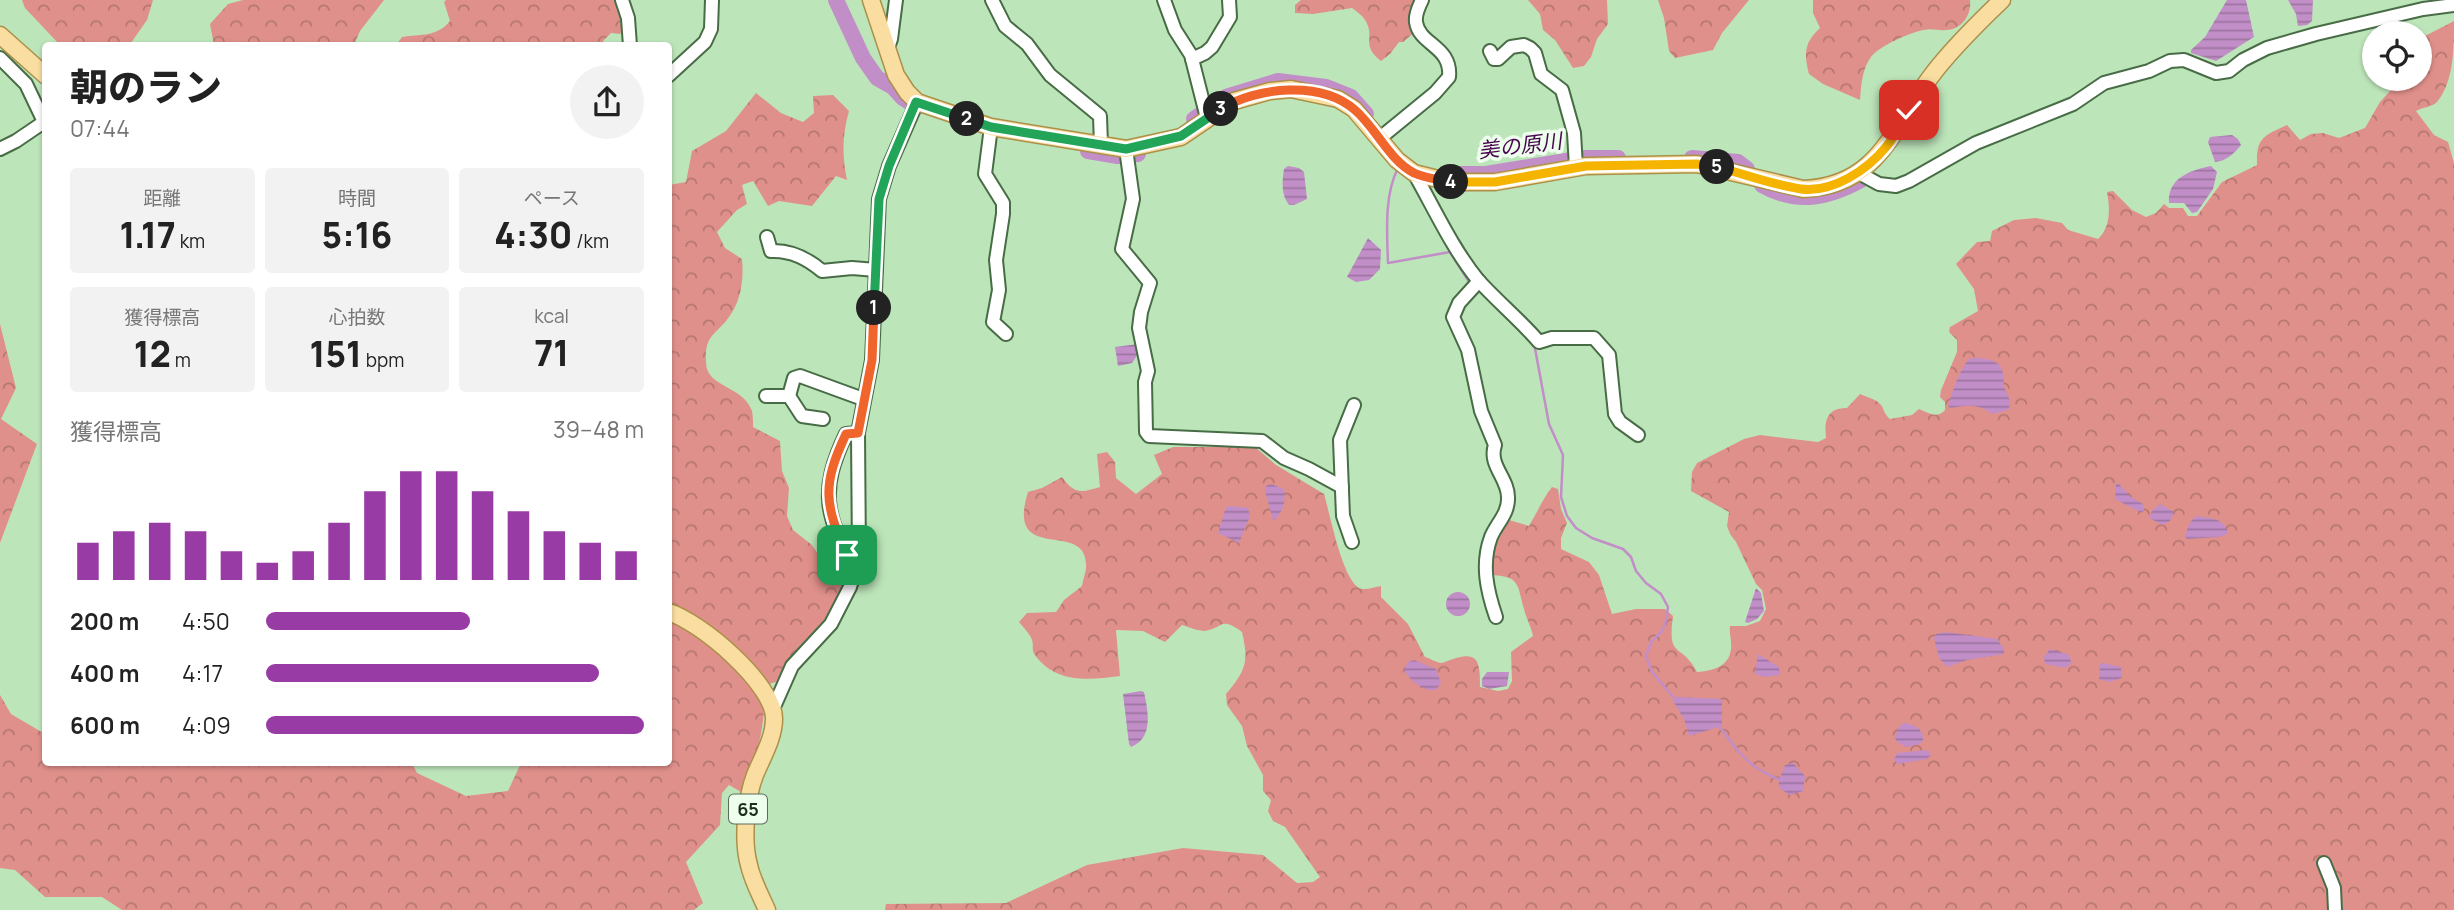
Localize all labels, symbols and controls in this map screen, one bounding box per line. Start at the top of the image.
map controls [2362,21,2432,91]
button: locate [2362,21,2432,91]
text: 朝のラン [70,60,222,112]
button: share [570,65,644,139]
pin [1879,80,1939,140]
icon: check [1890,91,1928,129]
pin: 3 [1204,92,1238,126]
text: 3 [1215,95,1226,121]
pin: 2 [950,102,984,136]
text: 2 [961,105,972,131]
text: 07:44 [70,112,130,144]
water label: 美の原川 [1477,126,1565,164]
pin: 5 [1700,150,1734,184]
text: 5 [1711,153,1722,179]
pin: 4 [1434,164,1468,200]
text: 4 [1445,168,1456,194]
text: 距離 [143,185,181,211]
text: 時間 [338,185,376,211]
text: ペース [524,185,580,211]
text: 1.17 [119,211,176,259]
text: 5:16 [322,211,392,259]
text: 4:30 [494,211,572,259]
text: km [176,228,205,254]
text: /km [572,228,609,254]
pin: 1 [856,290,892,326]
text: 1 [869,294,878,320]
text: kcal [534,303,569,329]
text: 獲得標高 [124,304,200,330]
text: 心拍数 [328,304,386,330]
text: 71 [534,329,569,377]
text: 12 [134,330,171,378]
text: 151 [310,330,362,378]
text: m [171,347,191,373]
text: bpm [362,347,404,373]
text: 39–48 m [553,413,644,445]
text: 獲得標高 [70,415,162,447]
pin [817,525,877,585]
icon: arrive [828,536,866,574]
text: 200 m [70,605,139,637]
text: 4:50 [182,605,230,637]
text: 400 m [70,657,140,689]
text: 4:17 [182,657,223,689]
text: 600 m [70,709,140,741]
text: 4:09 [182,709,231,741]
road number: 65 [729,794,767,824]

